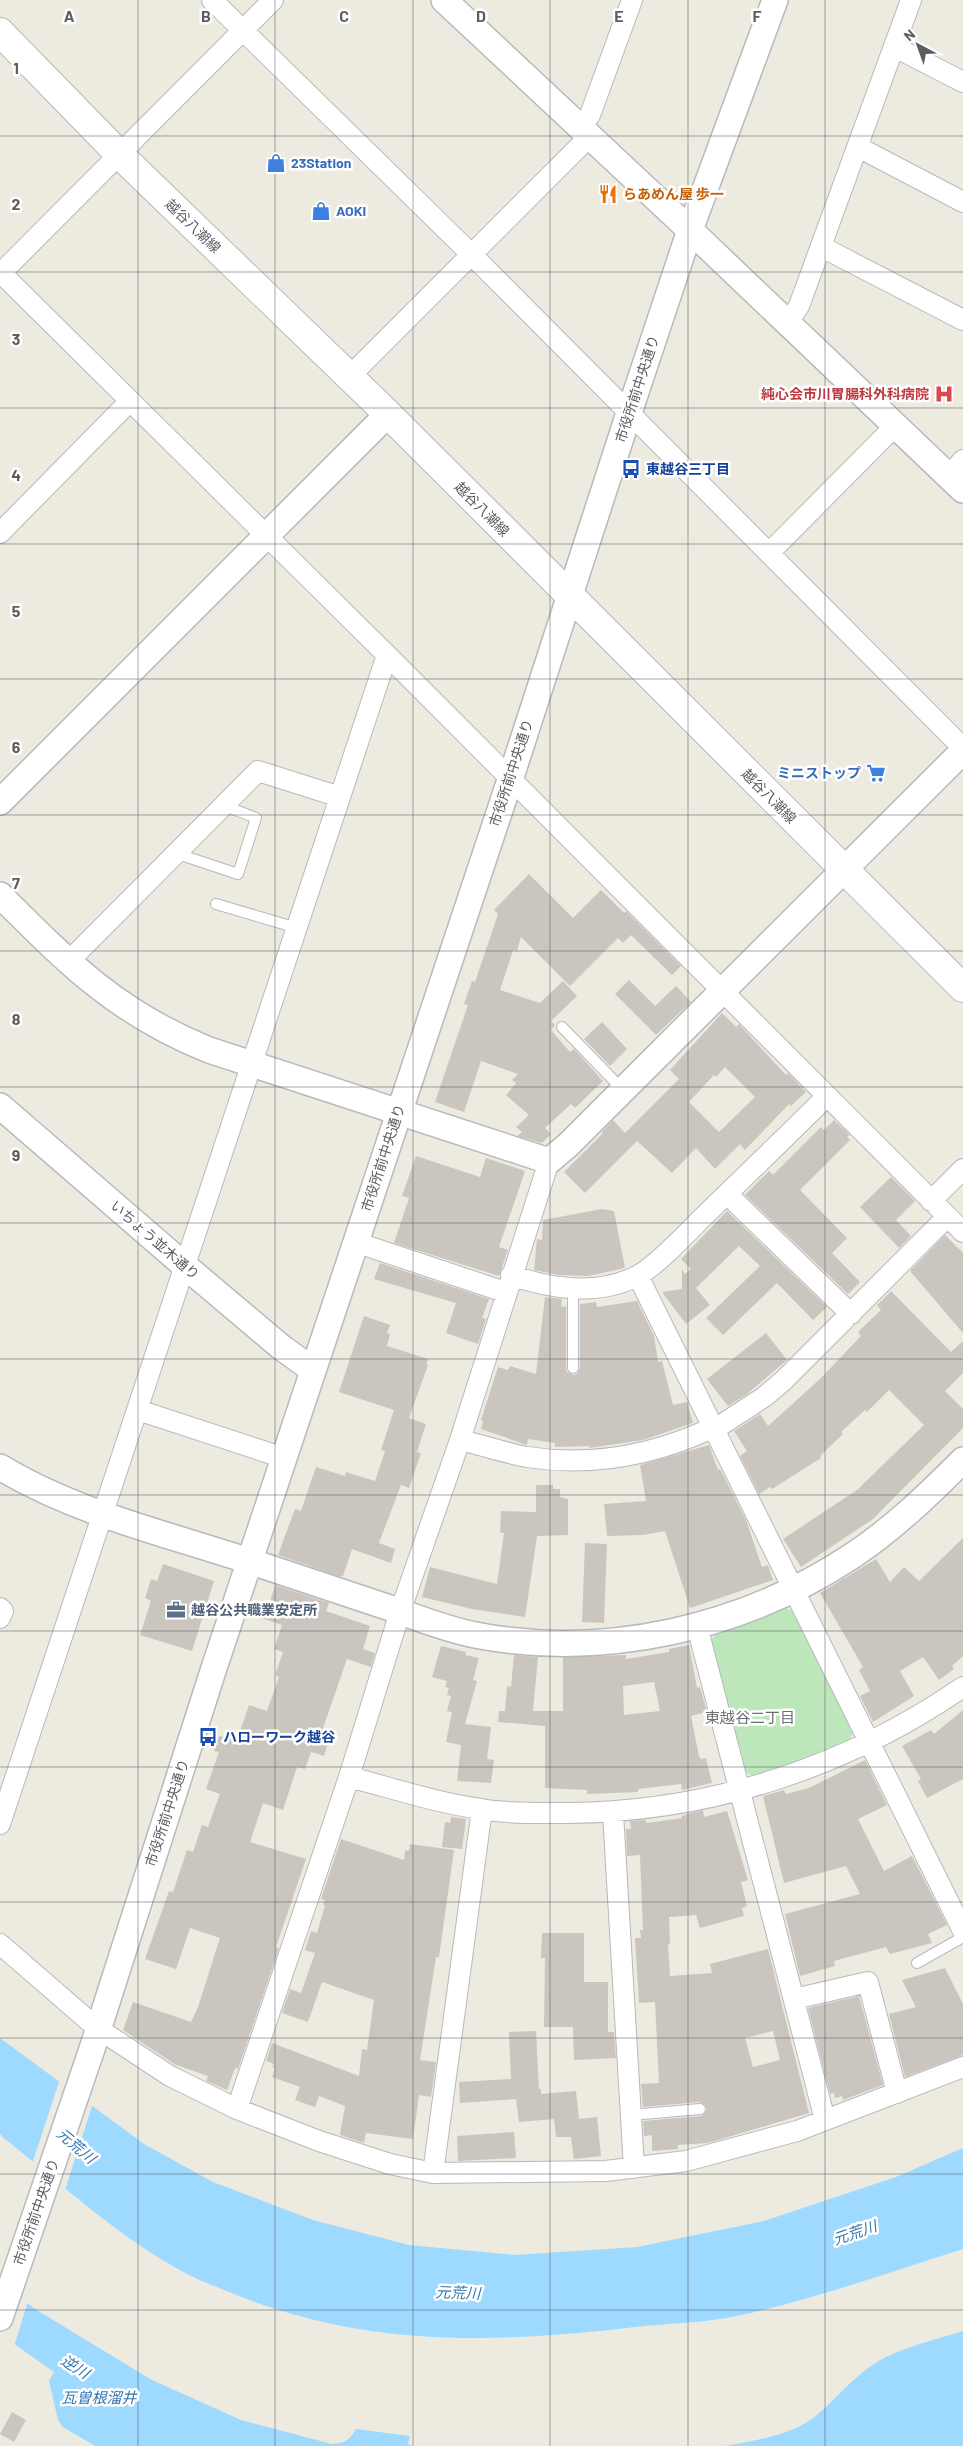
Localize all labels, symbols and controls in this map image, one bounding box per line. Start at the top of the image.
text: A [64,6,75,25]
text: B [201,6,211,25]
text: C [339,6,349,25]
text: D [476,6,486,25]
text: E [614,6,624,25]
text: F [753,6,762,25]
north arrow [893,20,943,70]
text: N [900,25,918,44]
text: 1 [13,58,19,77]
shop icon: 23Station [265,152,287,174]
place label: 23Station [291,154,351,171]
restaurant icon: らあめん屋 歩一 [597,183,619,205]
place label: らあめん屋 歩一 [623,185,724,202]
text: 2 [12,194,21,213]
street label: 越谷八潮線 [162,195,224,256]
shop icon: AOKI [310,200,332,222]
place label: AOKI [336,202,366,219]
text: 3 [12,329,20,348]
street label: 市役所前中央通り [611,333,662,445]
hospital icon: 純心会市川胃腸科外科病院 [933,383,955,405]
place label: 純心会市川胃腸科外科病院 [761,385,929,402]
bus stop icon: 東越谷三丁目 [620,458,642,480]
place label: 東越谷三丁目 [646,460,730,477]
text: 4 [11,465,21,484]
street label: 越谷八潮線 [452,478,513,539]
text: 5 [12,601,21,620]
street label: 市役所前中央通り [485,717,536,829]
text: 6 [12,737,21,756]
supermarket icon: ミニストップ [865,762,887,784]
place label: ミニストップ [777,764,861,781]
street label: 越谷八潮線 [739,765,800,826]
text: 7 [12,873,20,892]
text: 8 [12,1009,21,1028]
street label: 市役所前中央通り [357,1102,408,1214]
text: 9 [12,1145,20,1164]
street label: いちょう並木通り [107,1196,203,1283]
office icon: 越谷公共職業安定所 [165,1599,187,1621]
place label: 越谷公共職業安定所 [191,1601,317,1618]
district label: 東越谷二丁目 [705,1708,795,1726]
bus stop icon: ハローワーク越谷 [197,1726,219,1748]
place label: ハローワーク越谷 [223,1728,336,1745]
street label: 市役所前中央通り [141,1757,192,1869]
water label: 元荒川 [54,2124,101,2168]
street label: 市役所前中央通り [9,2156,62,2268]
water label: 元荒川 [830,2216,881,2248]
water label: 元荒川 [435,2282,483,2302]
water label: 逆川 [58,2351,95,2383]
water label: 瓦曽根溜井 [61,2388,138,2406]

